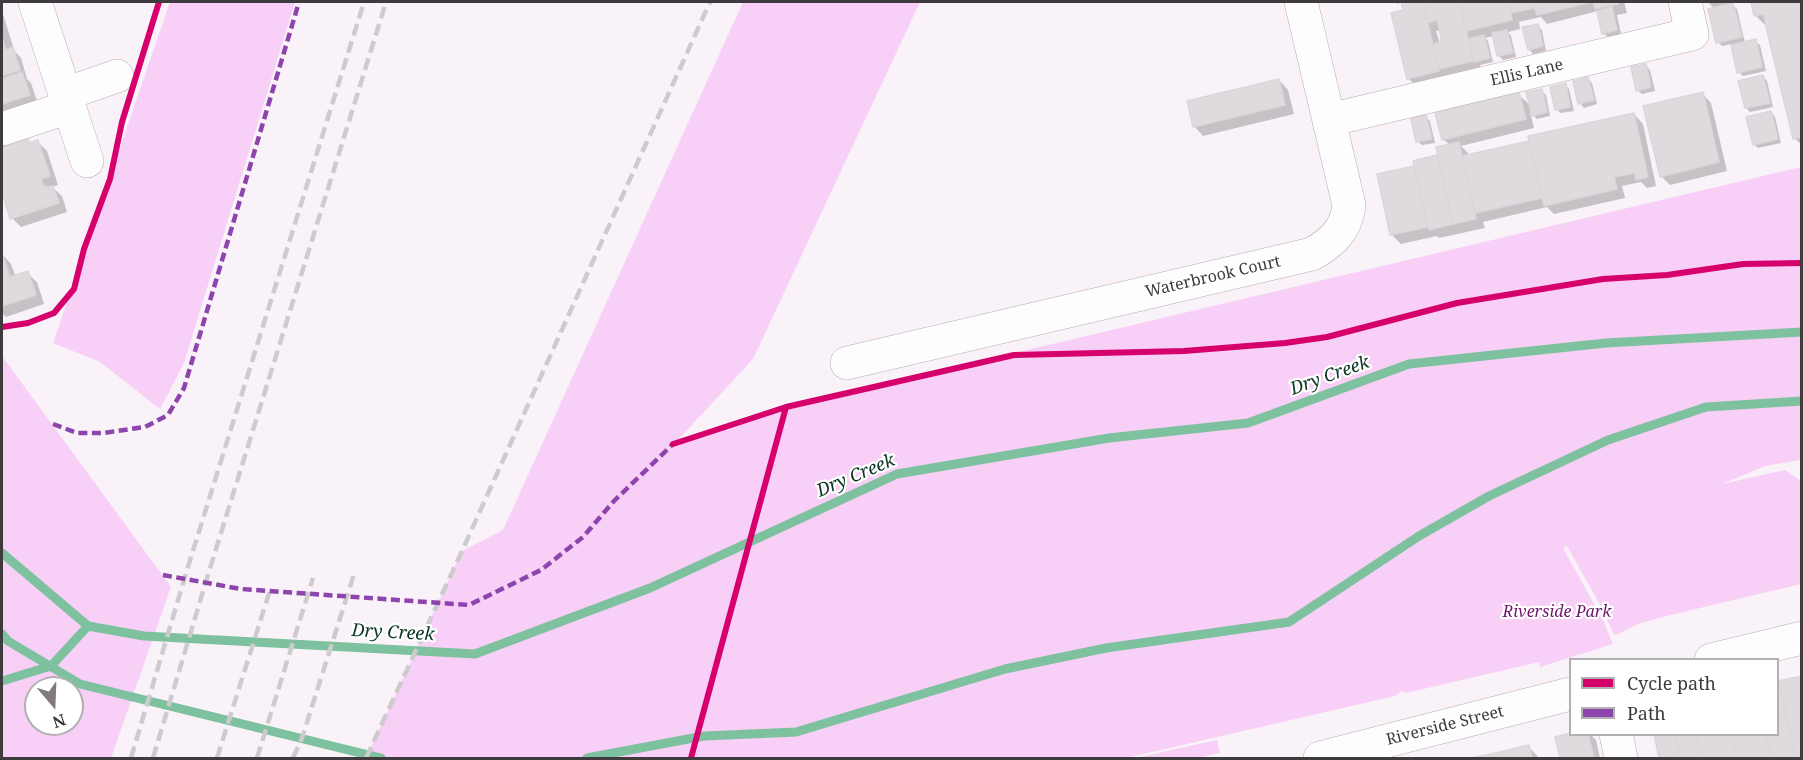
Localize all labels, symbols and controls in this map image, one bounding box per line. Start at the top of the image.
street label: Ellis Lane [1489,55,1565,91]
street label: Waterbrook Court [1144,252,1282,302]
water label: Dry Creek [1287,352,1373,400]
water label: Dry Creek [814,450,898,502]
park label: Riverside Park [1503,602,1611,622]
water label: Dry Creek [351,620,435,646]
legend [1569,658,1779,736]
text: Cycle path [1627,671,1716,695]
north arrow [24,676,84,736]
text: Path [1627,701,1666,725]
street label: Riverside Street [1384,702,1506,750]
text: N [50,709,69,734]

